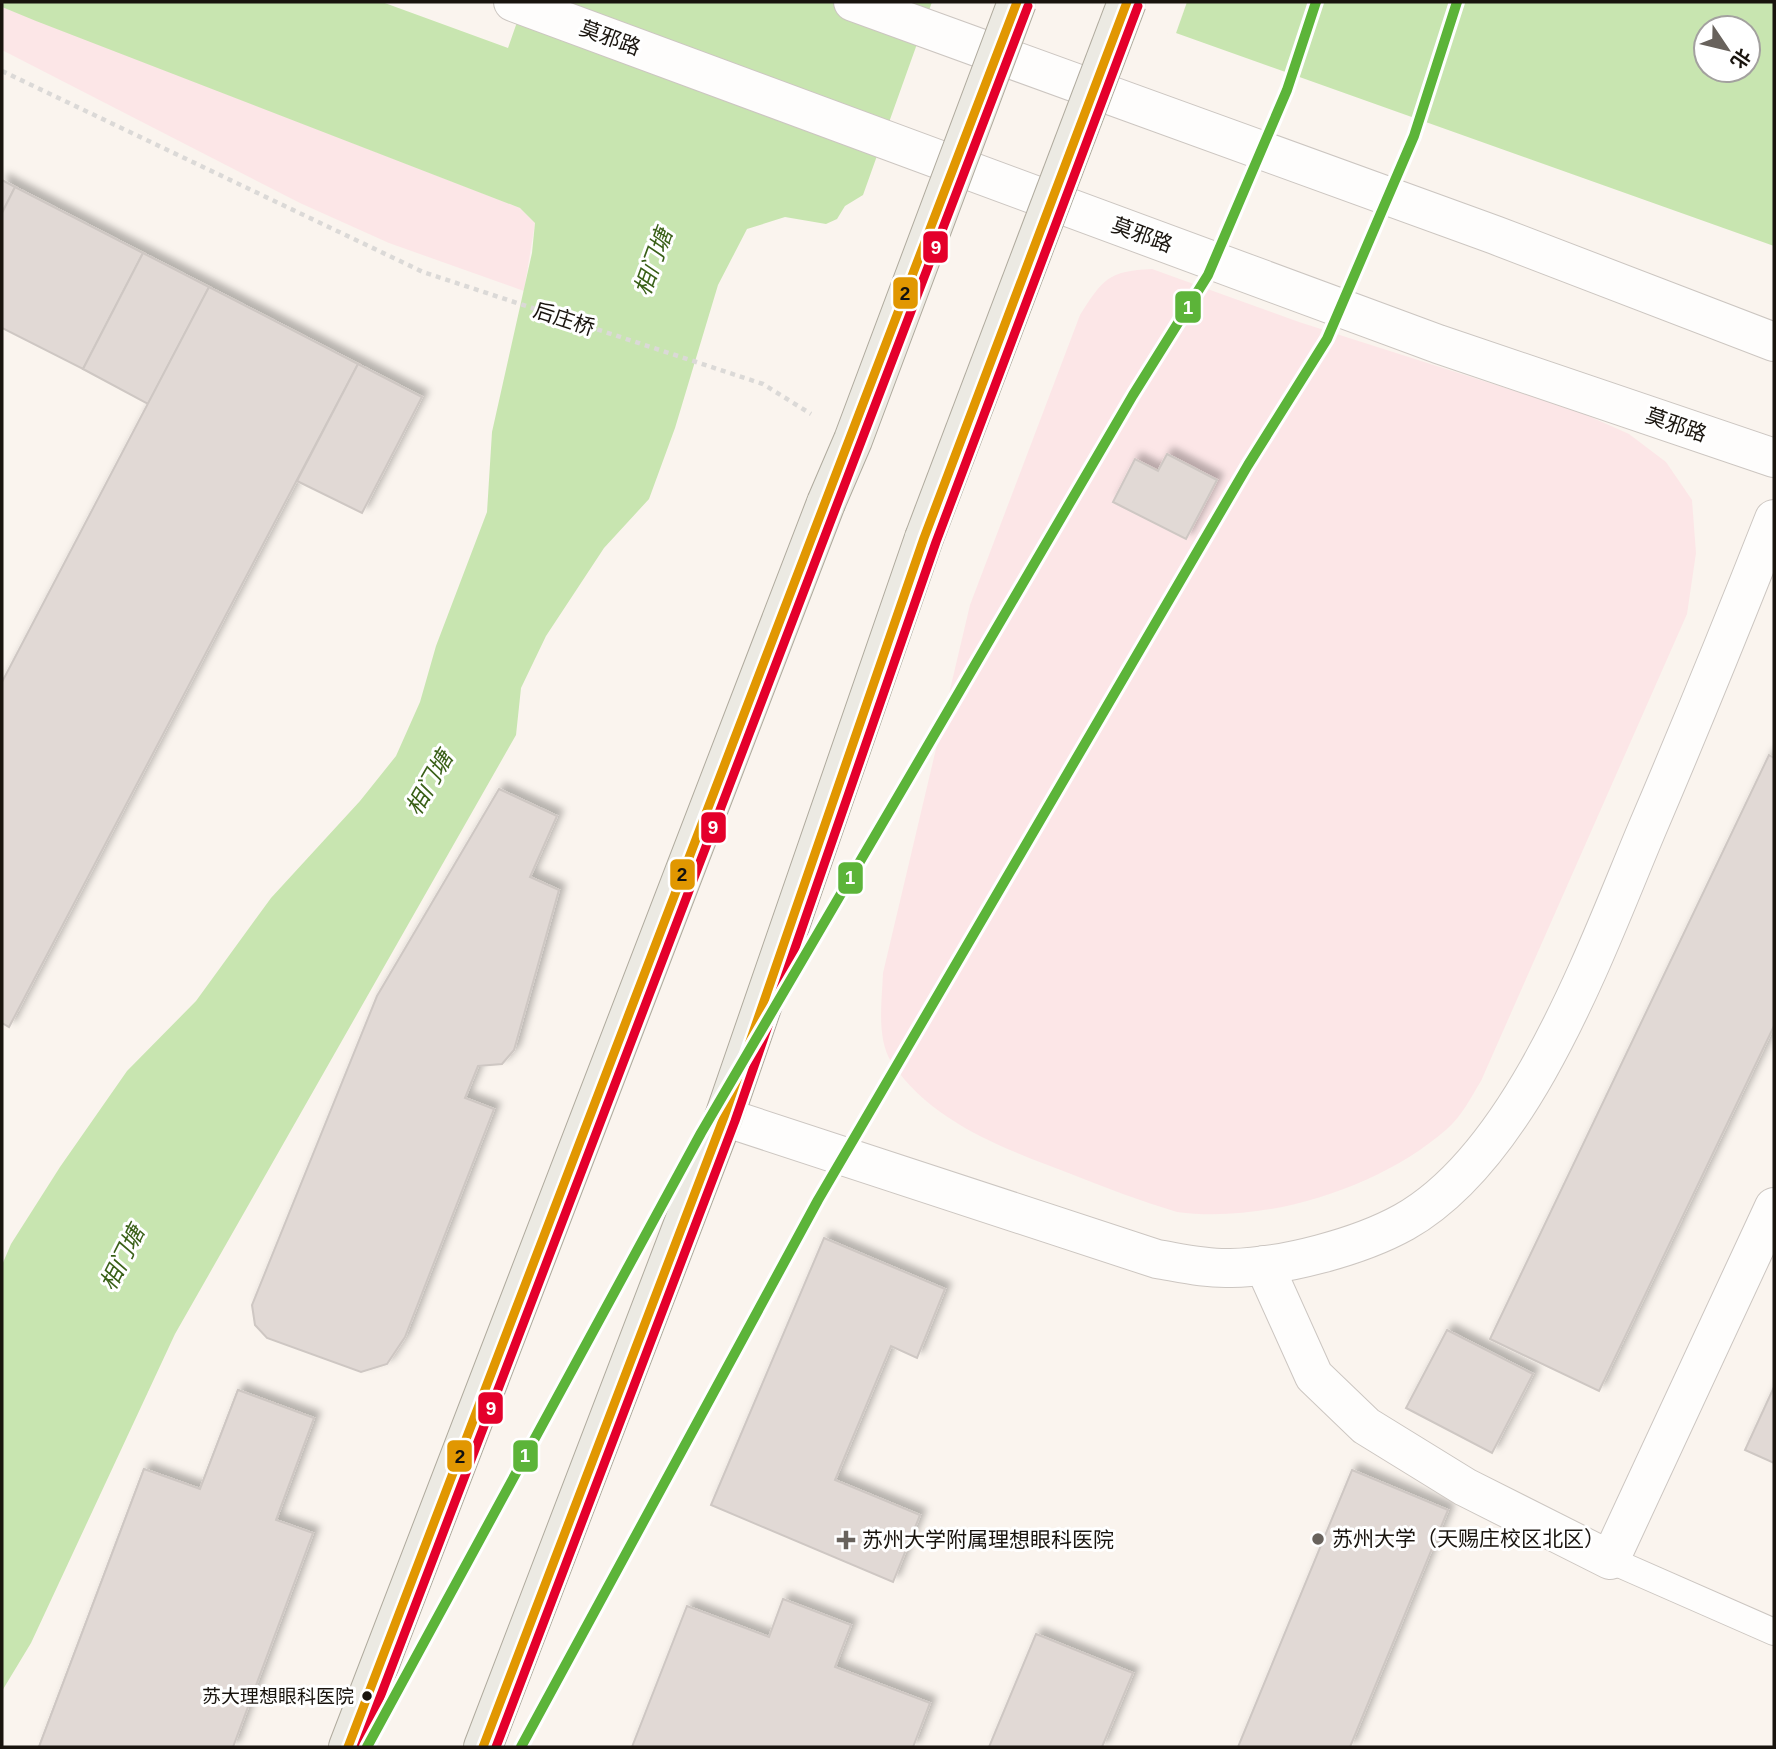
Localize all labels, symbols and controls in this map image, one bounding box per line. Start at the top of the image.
north arrow [1692,14,1762,84]
street label: 莫邪路 [577,16,644,59]
text: 北 [1726,45,1755,72]
street label: 莫邪路 [1109,213,1176,256]
water label: 相门塘 [629,221,678,299]
line badge: 9 [922,230,949,264]
text: 9 [931,237,941,258]
line badge: 2 [892,276,919,310]
text: 2 [900,283,910,304]
line badge: 1 [1174,290,1202,324]
text: 1 [1183,297,1194,318]
street label: 后庄桥 [531,298,598,339]
street label: 莫邪路 [1643,403,1710,446]
water label: 相门塘 [400,743,460,819]
line badge: 9 [700,811,727,844]
text: 9 [708,817,718,838]
line badge: 2 [669,858,696,891]
line badge: 1 [837,861,864,895]
text: 2 [677,864,687,885]
text: 1 [845,867,856,888]
water label: 相门塘 [95,1218,151,1295]
line badge: 9 [477,1391,504,1425]
text: 9 [486,1398,496,1419]
line badge: 2 [446,1439,473,1473]
line badge: 1 [512,1439,539,1473]
text: 1 [520,1445,531,1466]
text: 2 [455,1446,465,1467]
place label: 苏州大学（天赐庄校区北区） [1332,1527,1605,1550]
place label: 苏州大学附属理想眼科医院 [862,1528,1114,1551]
marker: 苏州大学附属理想眼科医院 [836,1530,856,1550]
marker: 苏州大学（天赐庄校区北区） [1310,1531,1326,1547]
place label: 苏大理想眼科医院 [202,1686,354,1707]
marker: 苏大理想眼科医院 [360,1689,374,1703]

